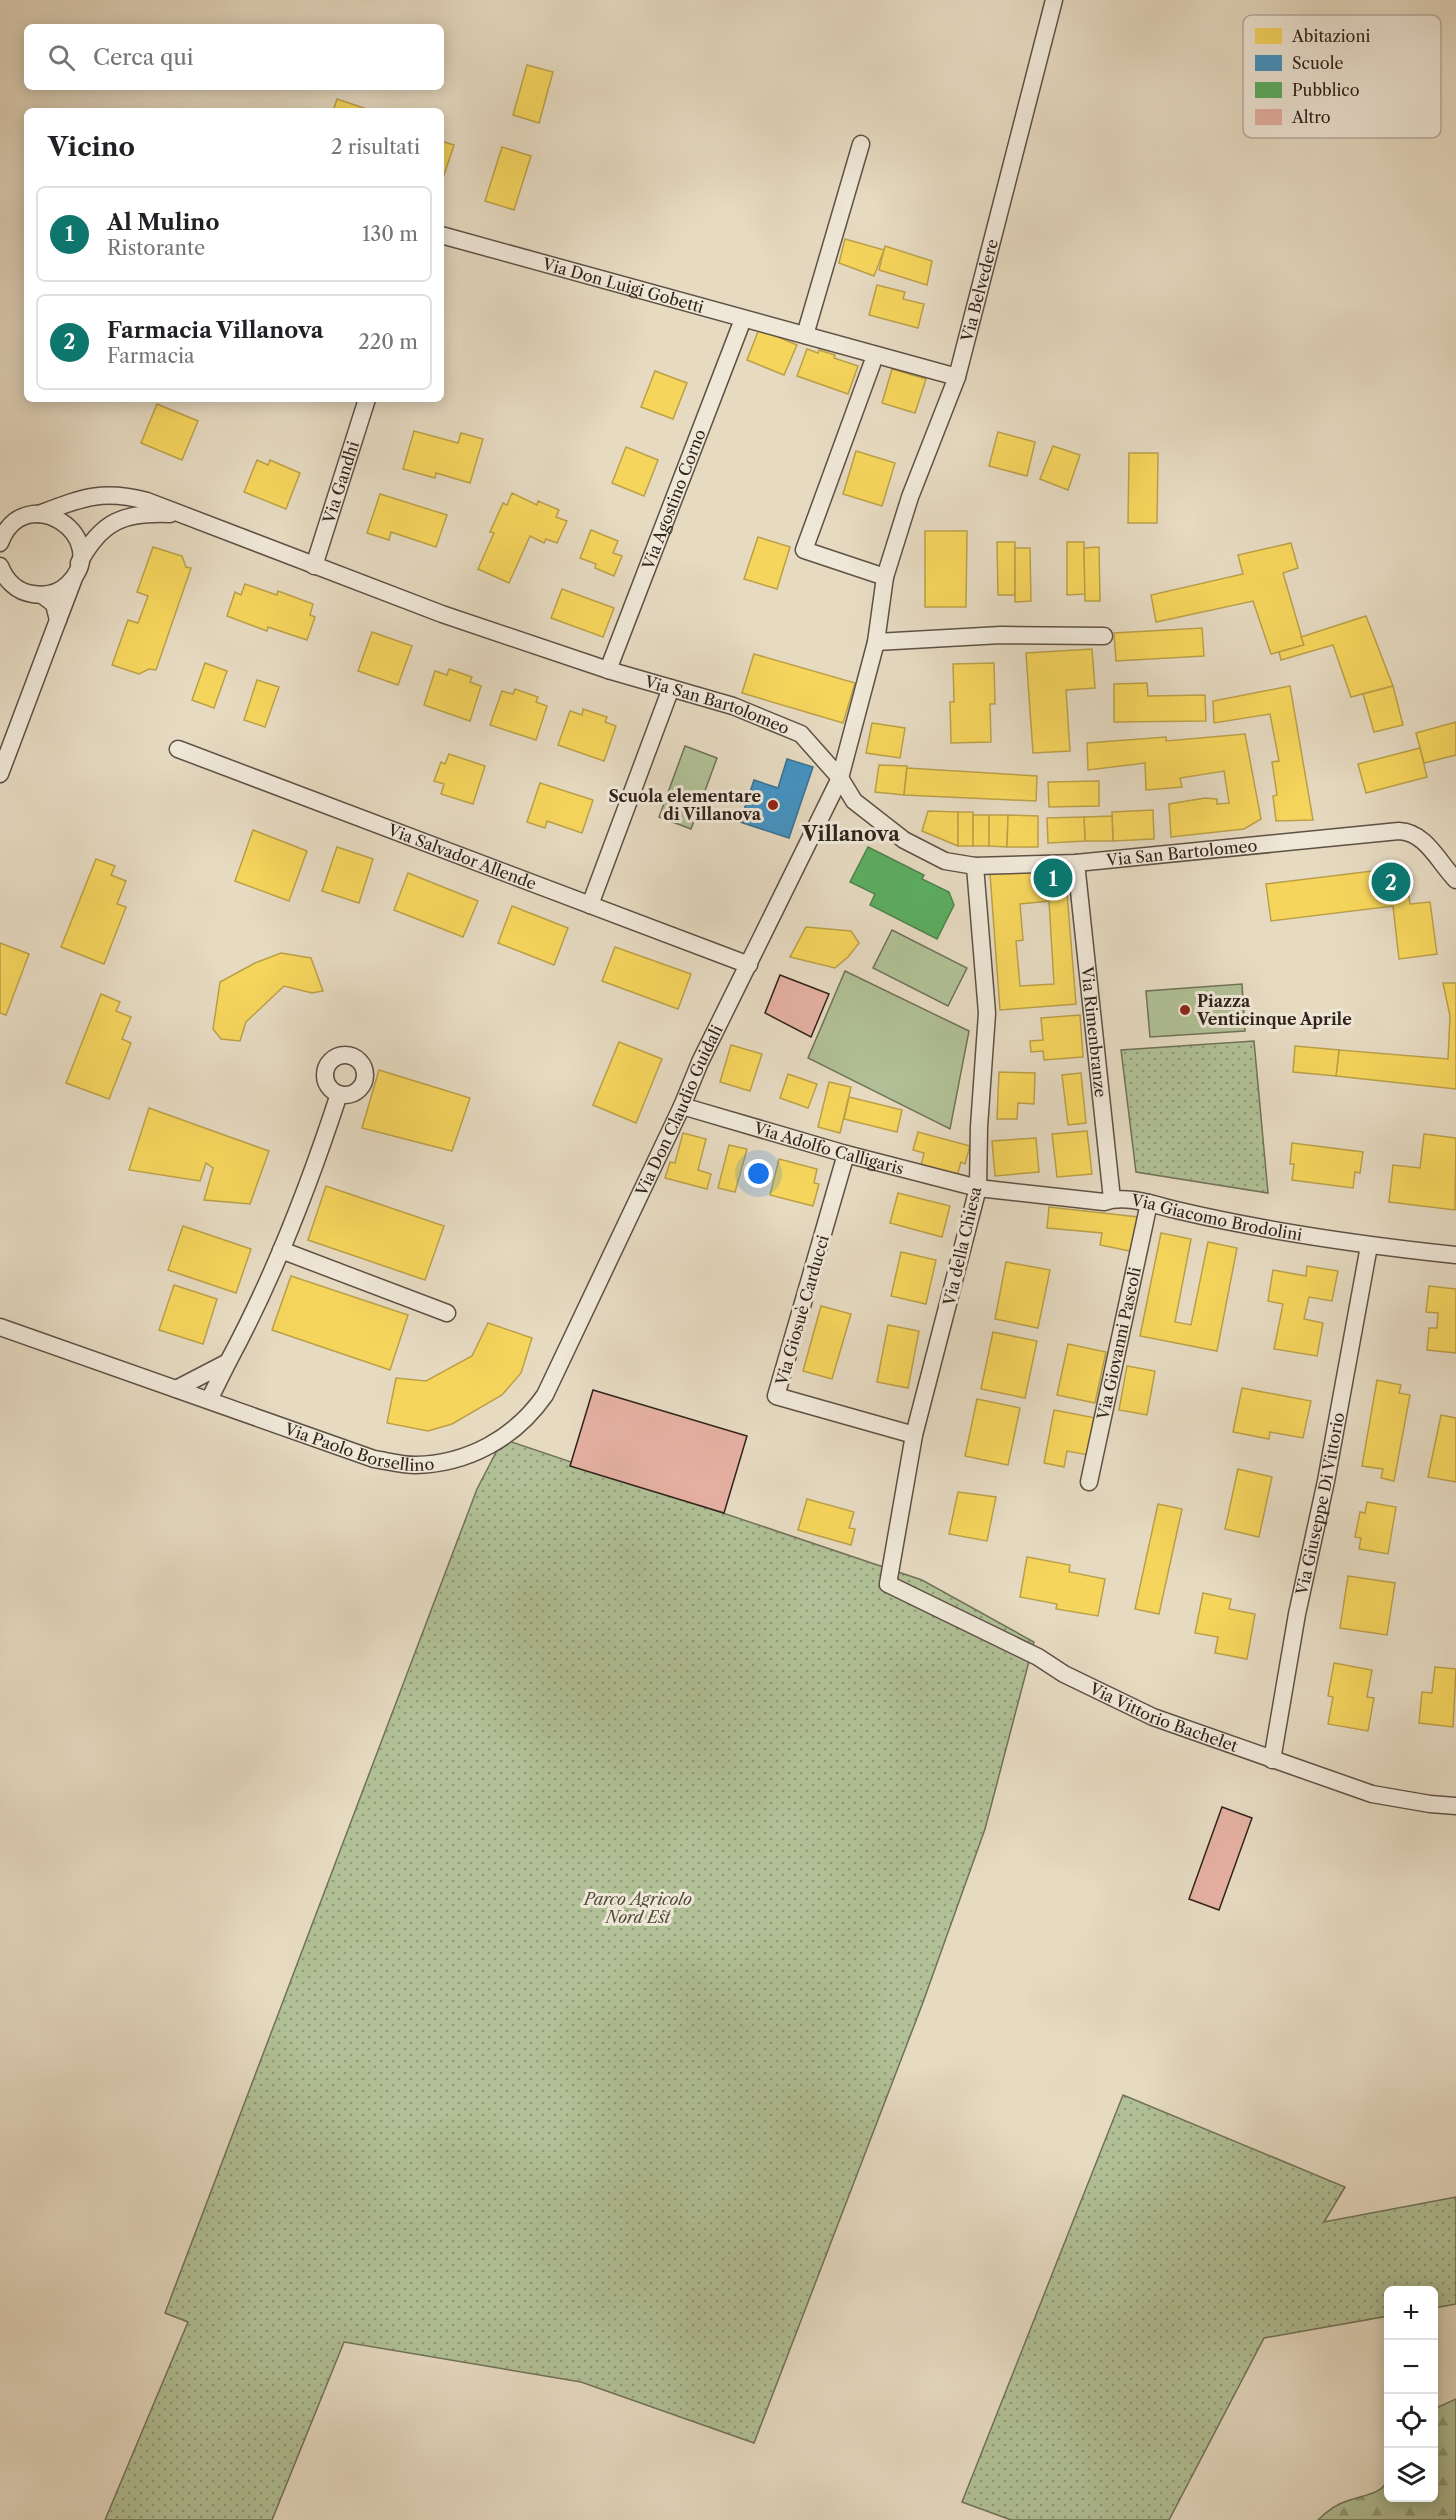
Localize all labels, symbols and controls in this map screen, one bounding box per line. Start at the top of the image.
legend [1243,15,1441,138]
search box [24,24,444,90]
text: Abitazioni [1291,26,1370,46]
icon: search [45,41,78,74]
text: Cerca qui [93,44,194,71]
text: Scuole [1292,53,1343,73]
text: Pubblico [1292,80,1360,100]
text: Altro [1291,107,1331,127]
text: Vicino [48,131,135,163]
text: 2 risultati [331,135,420,159]
text: Al Mulino [107,209,219,236]
text: 1 [65,222,74,246]
text: 130 m [362,222,418,246]
text: Ristorante [107,236,205,260]
street label: Via Belvedere [956,237,1002,345]
street label: Via Don Luigi Gobetti [539,253,706,317]
text: Farmacia Villanova [107,317,324,344]
text: 2 [64,330,75,354]
text: 220 m [358,330,418,354]
text: Farmacia [107,344,195,368]
street label: Via Agostino Corno [637,426,710,573]
street label: Via Gandhi [318,438,363,527]
street label: Via San Bartolomeo [642,671,793,738]
place label: Scuola elementare di Villanova [608,786,762,824]
marker: Scuola elementare di Villanova [766,798,780,812]
street label: Via Salvador Allende [384,819,539,894]
district label: Villanova [801,822,900,846]
street label: Via San Bartolomeo [1105,835,1258,870]
pin: 1 [1034,856,1072,900]
pin: 2 [1372,860,1410,904]
street label: Via Rimenbranze [1077,965,1111,1098]
place label: Piazza Venticinque Aprile [1196,991,1352,1029]
marker: Piazza Venticinque Aprile [1178,1003,1192,1017]
street label: Via Don Claudio Guidali [631,1022,727,1200]
street label: Via Adolfo Calligaris [751,1117,906,1179]
your location [744,1159,773,1188]
street label: Via della Chiesa [938,1184,986,1308]
street label: Via Giacomo Brodolini [1129,1190,1304,1245]
street label: Via Giosuè Carducci [771,1233,833,1388]
street label: Via Giovanni Pascoli [1093,1265,1145,1422]
street label: Via Giuseppe Di Vittorio [1291,1410,1348,1598]
street label: Via Paolo Borsellino [281,1418,435,1475]
street label: Via Vittorio Bachelet [1086,1678,1241,1756]
park label: Parco Agricolo Nord Est [582,1889,692,1927]
map controls [1384,2286,1438,2502]
button: + [1384,2286,1438,2340]
button: − [1384,2340,1438,2394]
button: locate [1384,2394,1438,2448]
button: layers [1384,2448,1438,2502]

